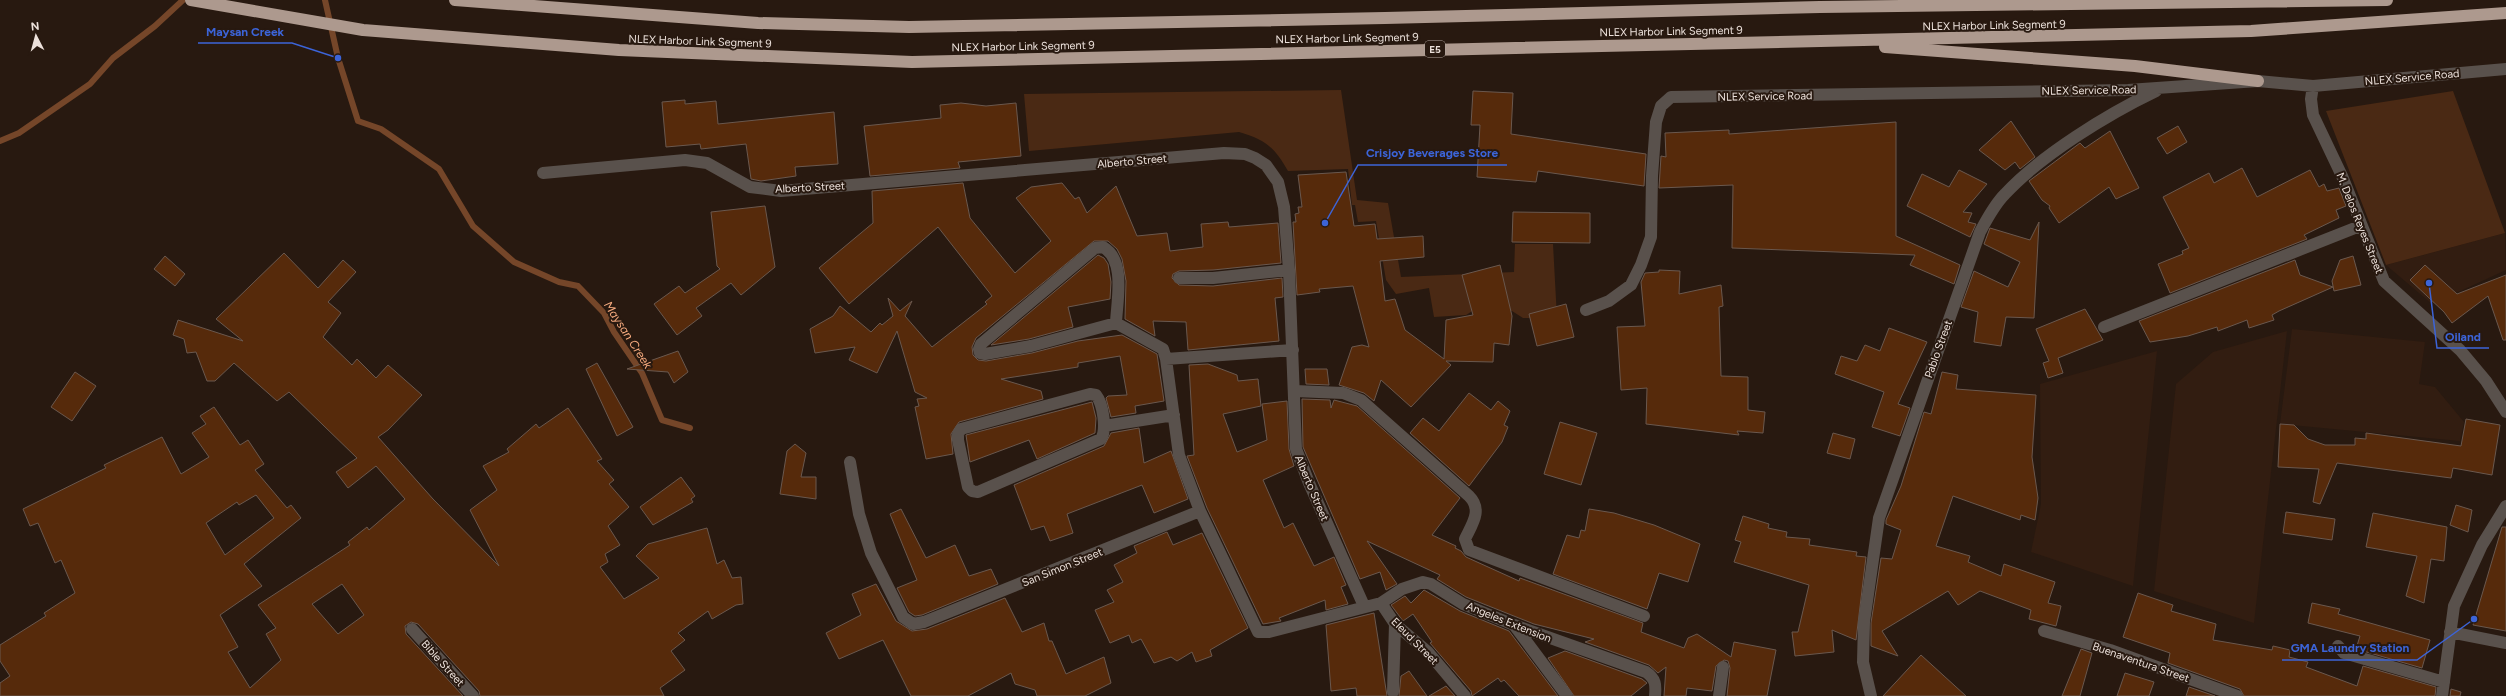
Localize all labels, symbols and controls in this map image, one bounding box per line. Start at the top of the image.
north arrow [16,16,56,56]
street label: NLEX Harbor Link Segment 9 [1922,18,2066,33]
callout: Maysan Creek [198,19,292,43]
text: N [30,20,40,33]
street label: NLEX Harbor Link Segment 9 [1599,24,1743,39]
text: Maysan Creek [206,25,285,39]
street label: NLEX Harbor Link Segment 9 [1275,31,1419,46]
street label: NLEX Harbor Link Segment 9 [628,33,772,50]
street label: NLEX Harbor Link Segment 9 [951,39,1095,54]
road number: E5 [1425,41,1445,57]
street label: NLEX Service Road [2364,67,2460,88]
street label: NLEX Service Road [2041,83,2137,98]
street label: NLEX Service Road [1717,89,1813,104]
callout: Crisjoy Beverages Store [1358,141,1507,165]
text: Crisjoy Beverages Store [1366,146,1498,160]
street label: Alberto Street [1097,152,1168,171]
street label: M. Delos Reyes Street [2333,171,2386,276]
street label: Alberto Street [775,179,845,196]
water label: Maysan Creek [601,299,656,372]
street label: Pablo Street [1922,318,1955,380]
callout: Oiland [2437,324,2489,348]
text: Oiland [2445,330,2481,344]
street label: Alberto Street [1292,453,1331,523]
street label: San Simon Street [1020,545,1104,590]
street label: Angeles Extension [1464,599,1553,645]
street label: Eleud Street [1388,615,1441,668]
callout: GMA Laundry Station [2282,636,2417,660]
street label: Bible Street [419,638,467,689]
street label: Buenaventura Street [2091,640,2191,685]
text: GMA Laundry Station [2291,641,2410,655]

